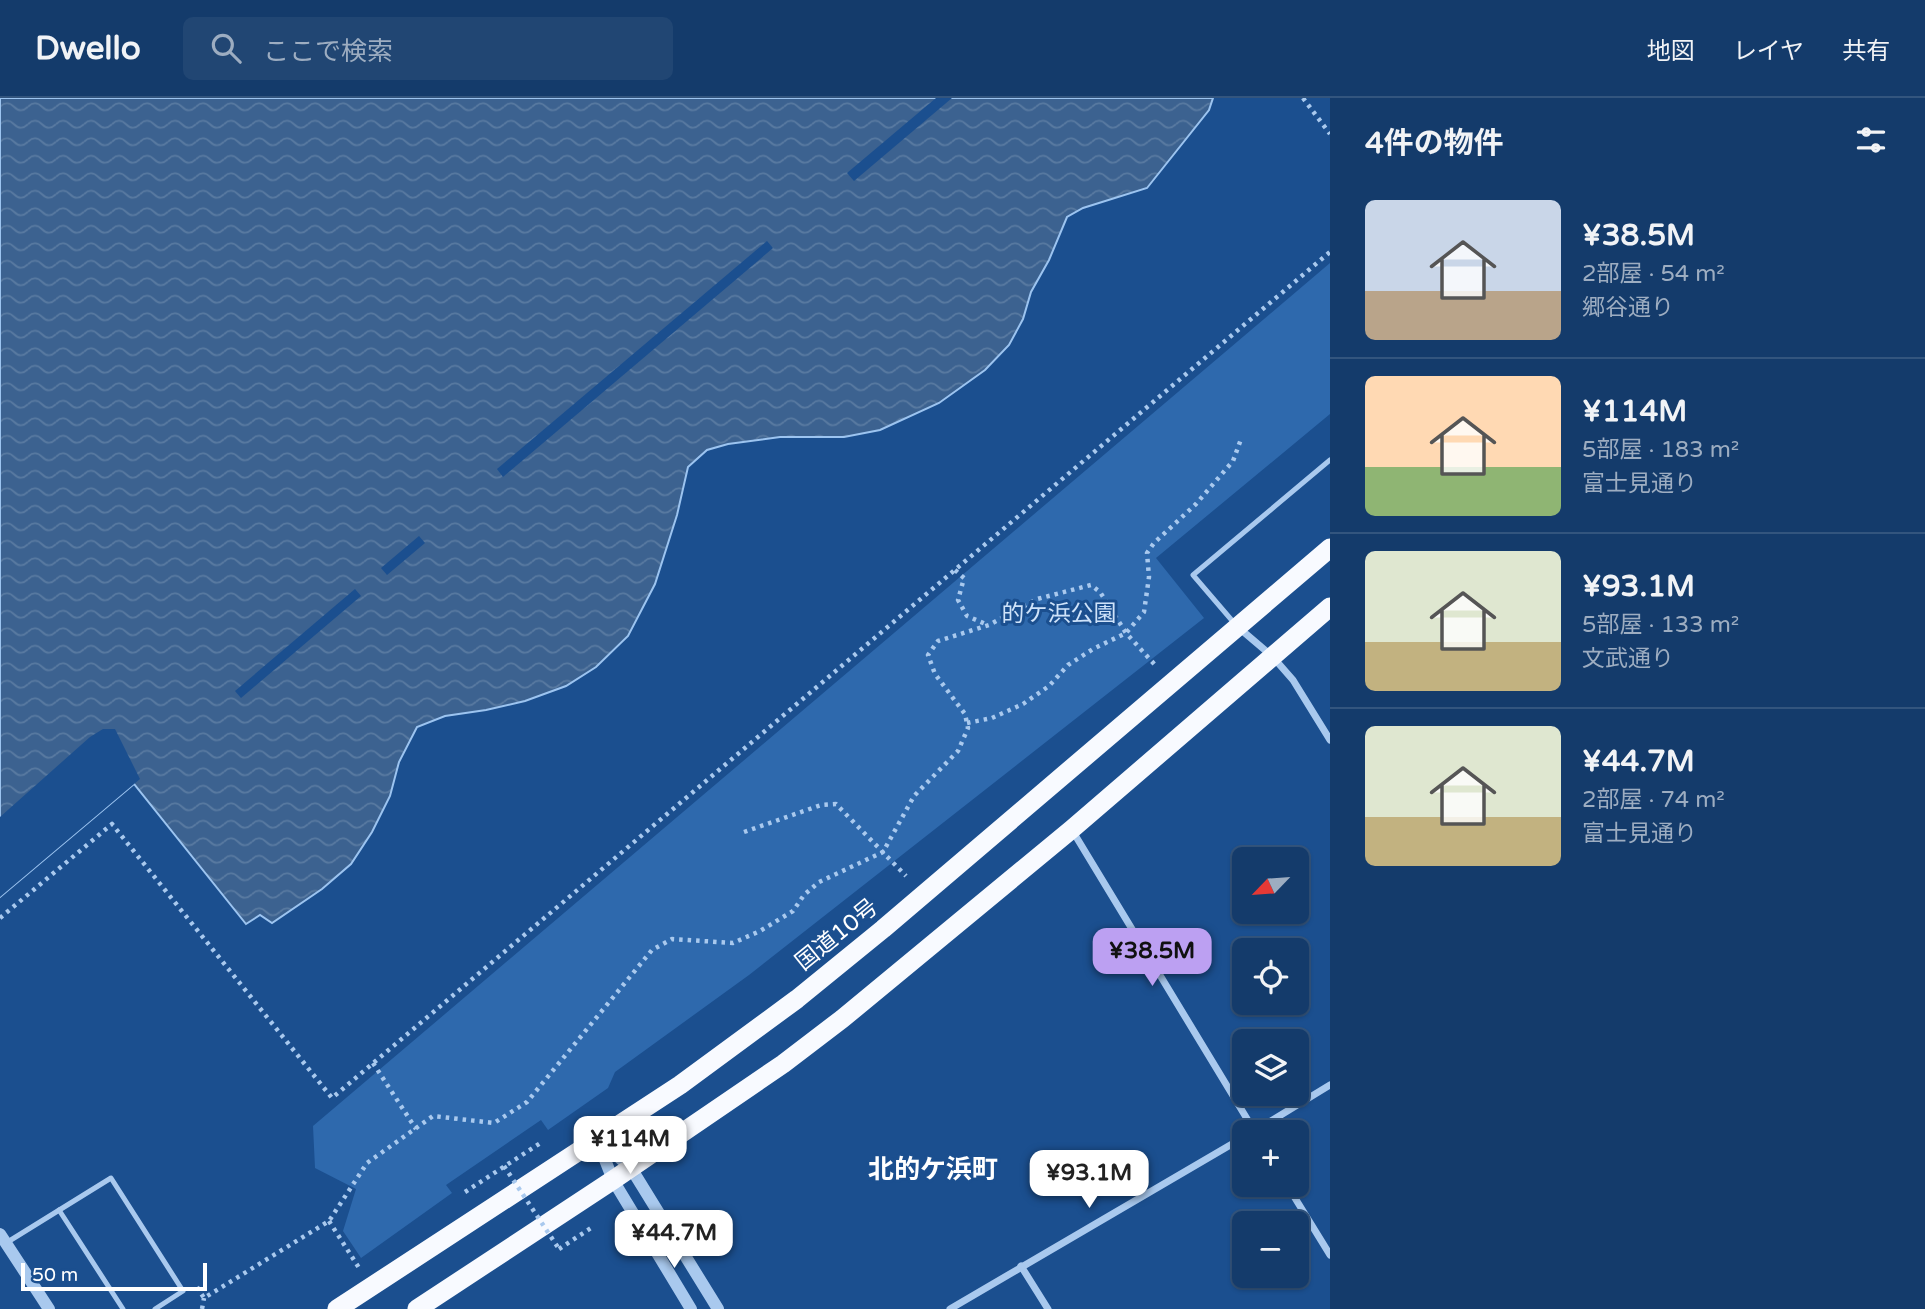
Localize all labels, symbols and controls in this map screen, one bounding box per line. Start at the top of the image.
search box [183,17,673,80]
text: Dwello [35,29,141,68]
icon: search [207,29,245,67]
text: ここで検索 [263,36,393,67]
text: 地図 [1647,37,1695,66]
text: レイヤ [1733,37,1804,66]
text: 共有 [1842,37,1890,66]
icon: filters [1852,121,1890,159]
text: 4件の物件 [1365,125,1504,162]
text: ¥38.5M [1582,217,1695,254]
icon: home [1421,228,1505,312]
text: 2部屋 · 54 m² [1582,260,1725,288]
text: 郷谷通り [1582,294,1674,322]
text: ¥114M [1582,393,1687,430]
icon: home [1421,404,1505,488]
text: 5部屋 · 183 m² [1582,436,1739,464]
text: 富士見通り [1582,470,1697,498]
text: ¥93.1M [1582,568,1695,605]
icon: home [1421,579,1505,663]
park label: 的ケ浜公園 [1002,600,1117,628]
text: 5部屋 · 133 m² [1582,611,1739,639]
text: 文武通り [1582,645,1674,673]
text: ¥44.7M [1582,743,1695,780]
icon: home [1421,754,1505,838]
text: 2部屋 · 74 m² [1582,786,1725,814]
text: 富士見通り [1582,820,1697,848]
north arrow [1232,847,1309,924]
map controls [1232,847,1309,1288]
street label: 国道10号 [790,893,884,977]
pin: ¥38.5M [1095,928,1209,988]
text: ¥38.5M [1109,937,1195,965]
button: locate [1232,938,1309,1015]
button: layers [1232,1029,1309,1106]
pin: ¥114M [581,1116,679,1176]
button: + [1232,1120,1309,1197]
text: ¥114M [590,1125,670,1153]
pin: ¥93.1M [1032,1150,1146,1210]
district label: 北的ケ浜町 [868,1154,998,1185]
text: ¥93.1M [1046,1159,1132,1187]
pin: ¥44.7M [617,1210,731,1270]
button: − [1232,1211,1309,1288]
text: ¥44.7M [631,1219,717,1247]
scale bar [21,1260,206,1292]
text: 50 m [32,1264,78,1286]

